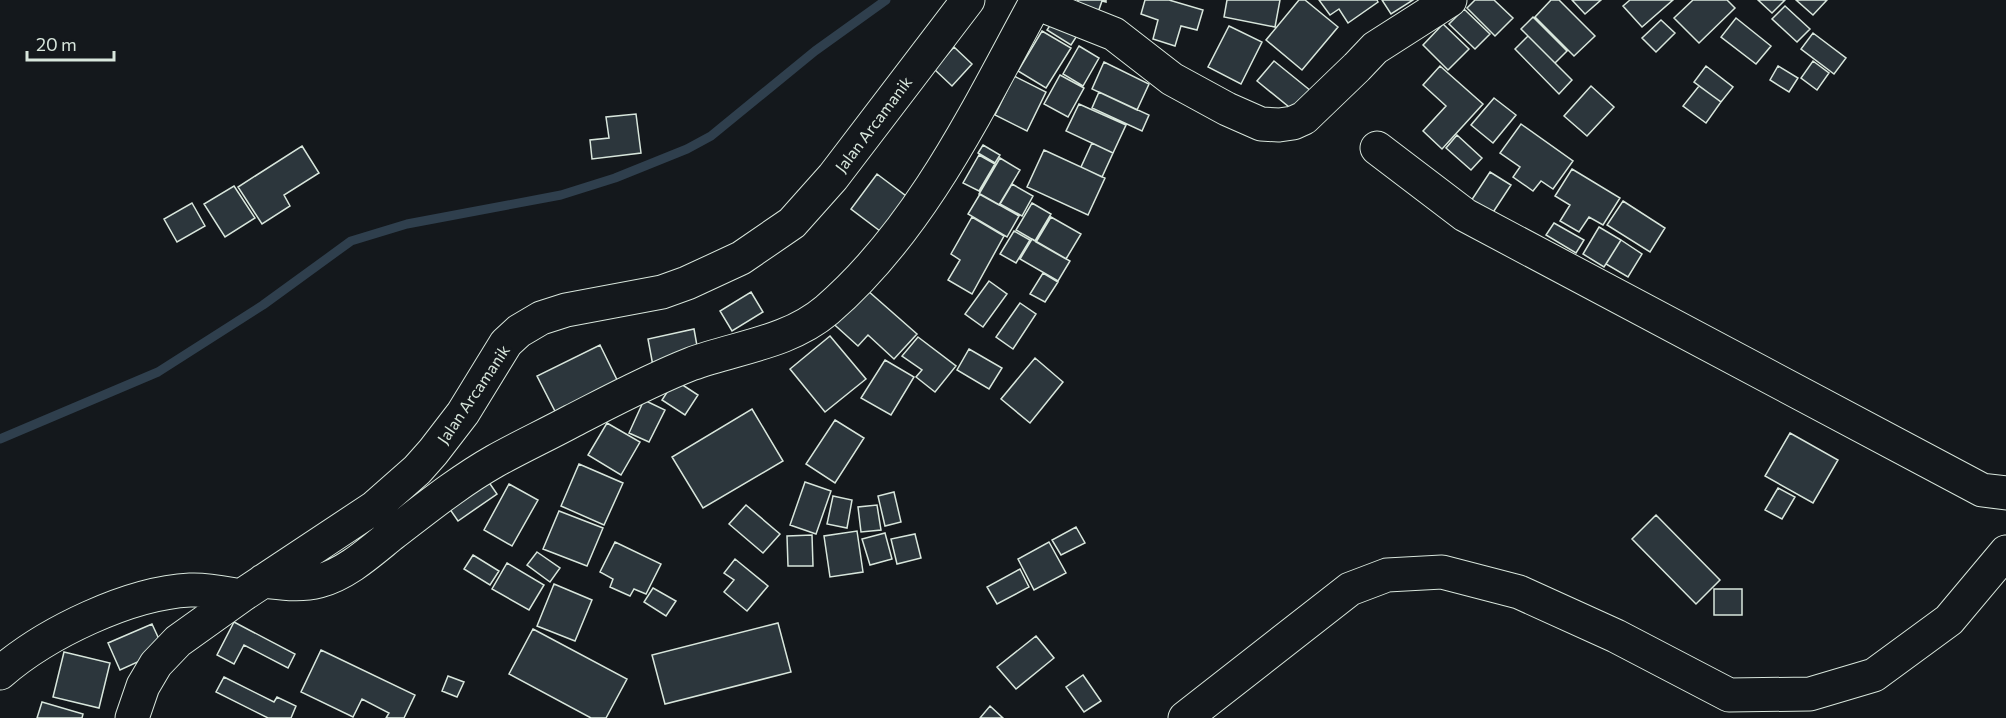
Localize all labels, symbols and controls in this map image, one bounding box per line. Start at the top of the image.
scale bar [27,24,114,62]
text: 20 m [36,33,77,55]
street label: Jalan Arcamanik [831,72,916,176]
street label: Jalan Arcamanik [433,341,513,447]

